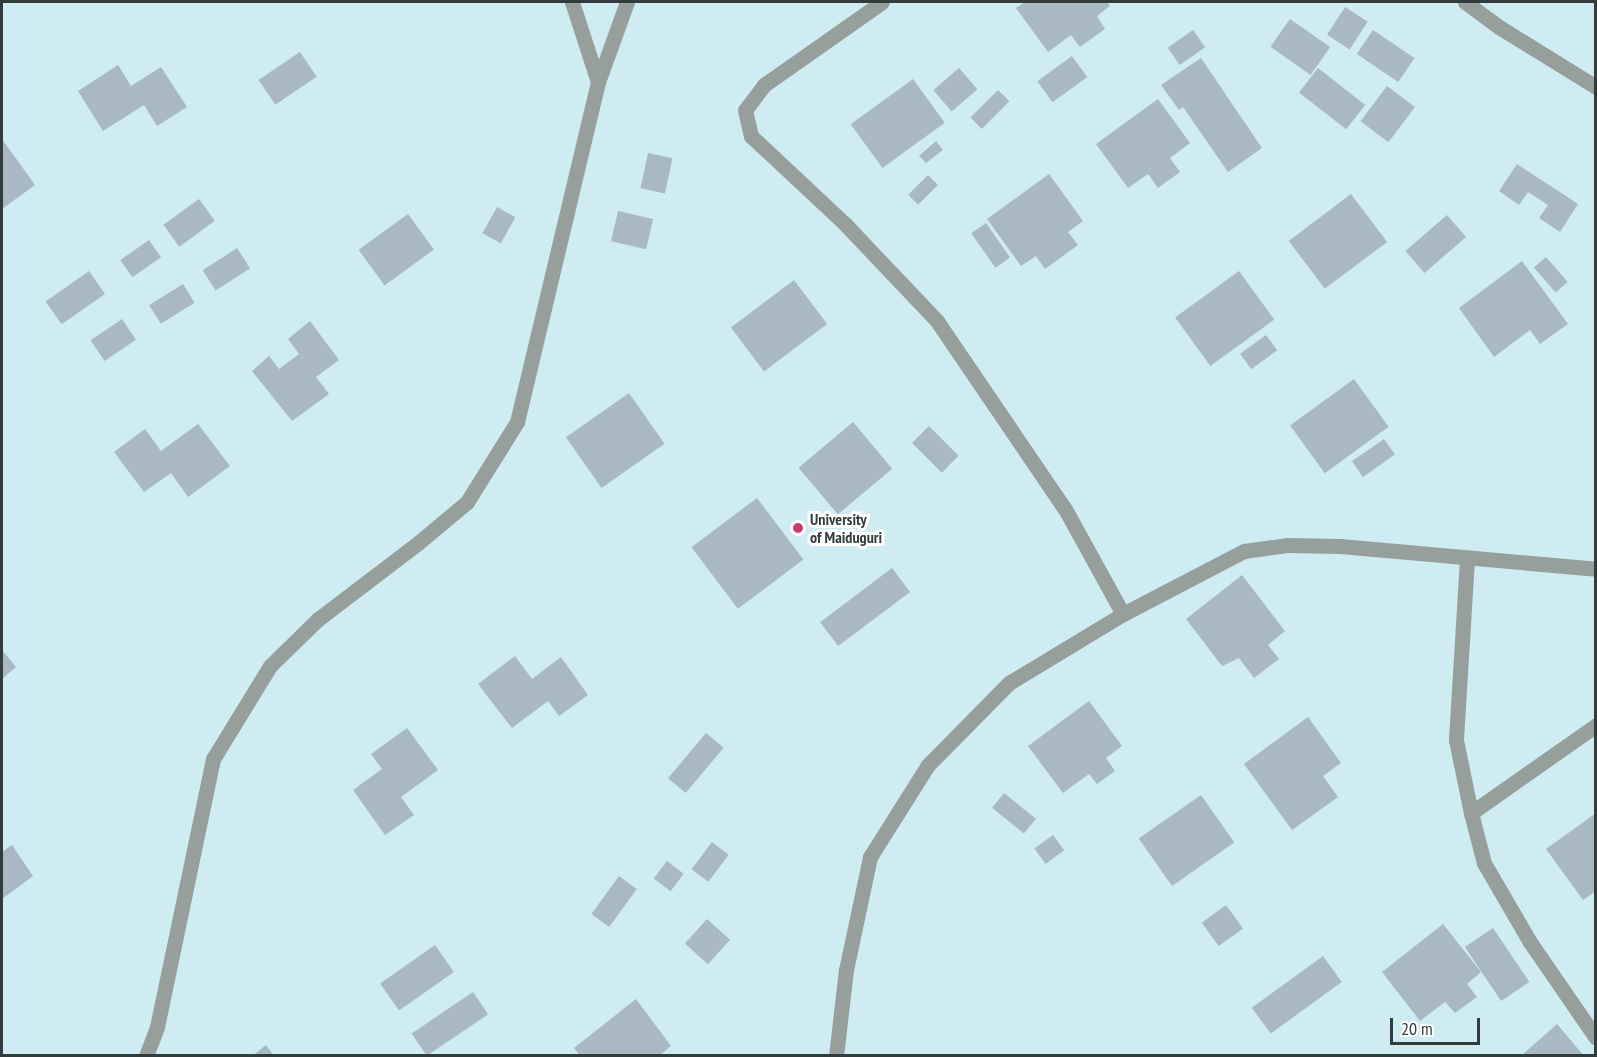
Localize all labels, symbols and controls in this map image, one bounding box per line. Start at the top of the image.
place label: University of Maiduguri [810,509,882,547]
marker: University of Maiduguri [791,521,805,535]
scale bar [1393,1006,1483,1044]
text: 20 m [1401,1017,1433,1040]

